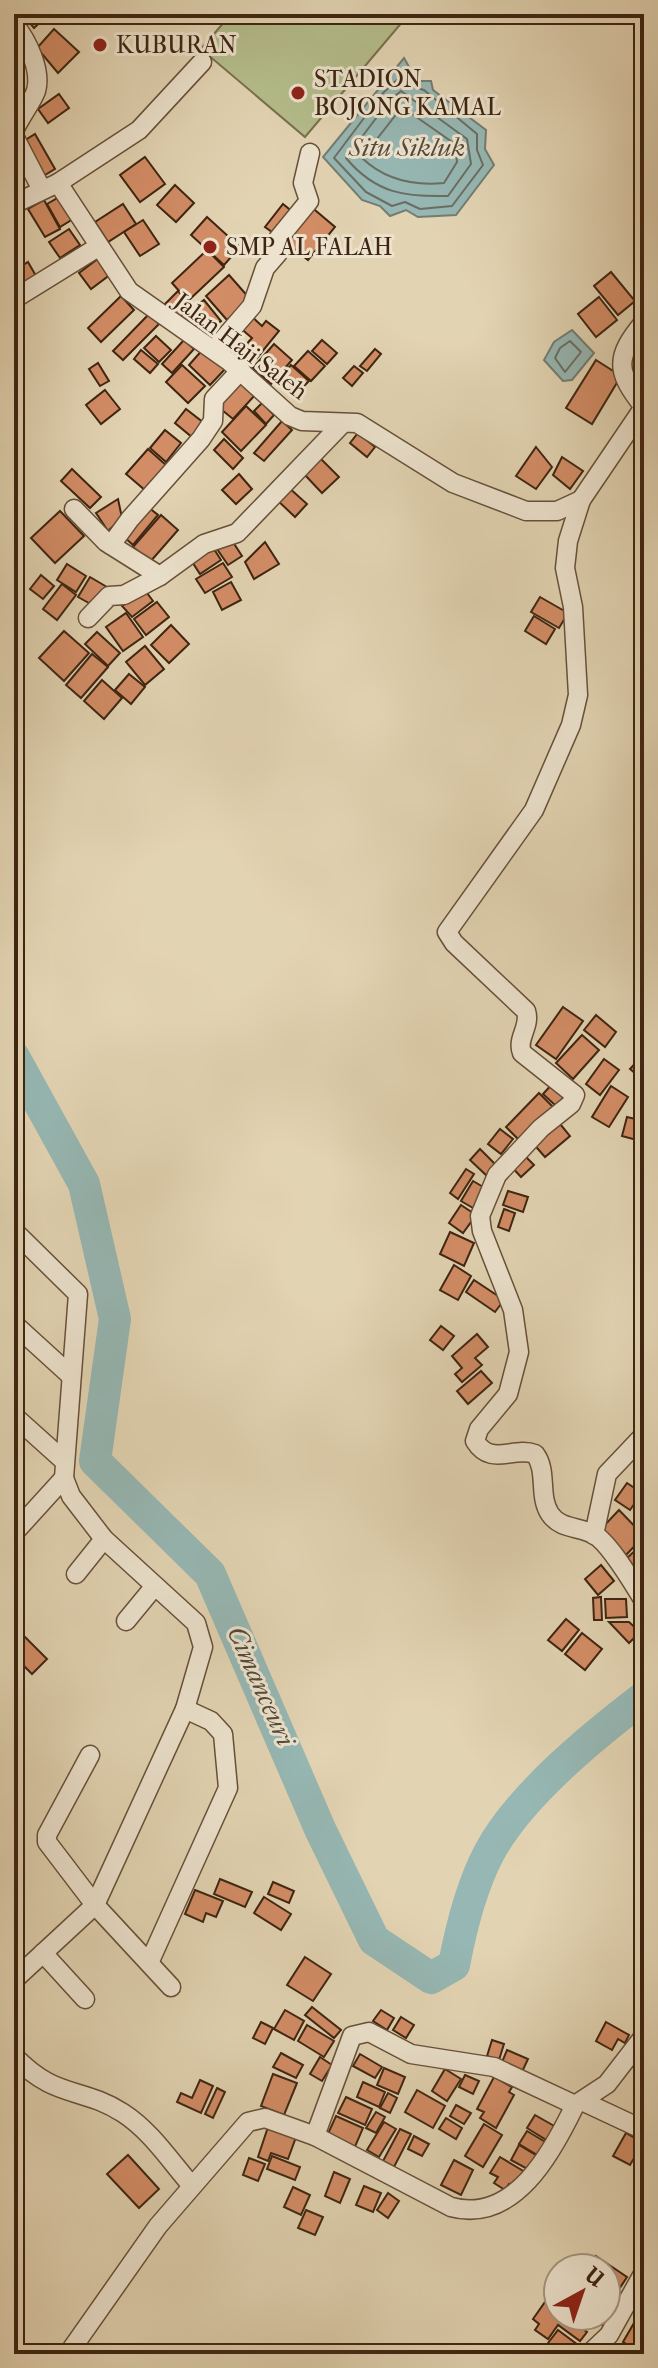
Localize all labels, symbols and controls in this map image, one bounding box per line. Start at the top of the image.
place label: KUBURAN [116,31,237,59]
marker: KUBURAN [91,36,109,54]
place label: STADION BOJONG KAMAL [314,65,501,121]
marker: STADION BOJONG KAMAL [289,84,307,102]
water label: Situ Sikluk [348,132,465,163]
place label: SMP AL FALAH [226,233,393,261]
marker: SMP AL FALAH [201,238,219,256]
street label: Jalan Haji Saleh [167,285,314,406]
water label: Cimanceuri [221,1622,302,1752]
north arrow [542,2252,622,2332]
text: U [579,2261,610,2293]

